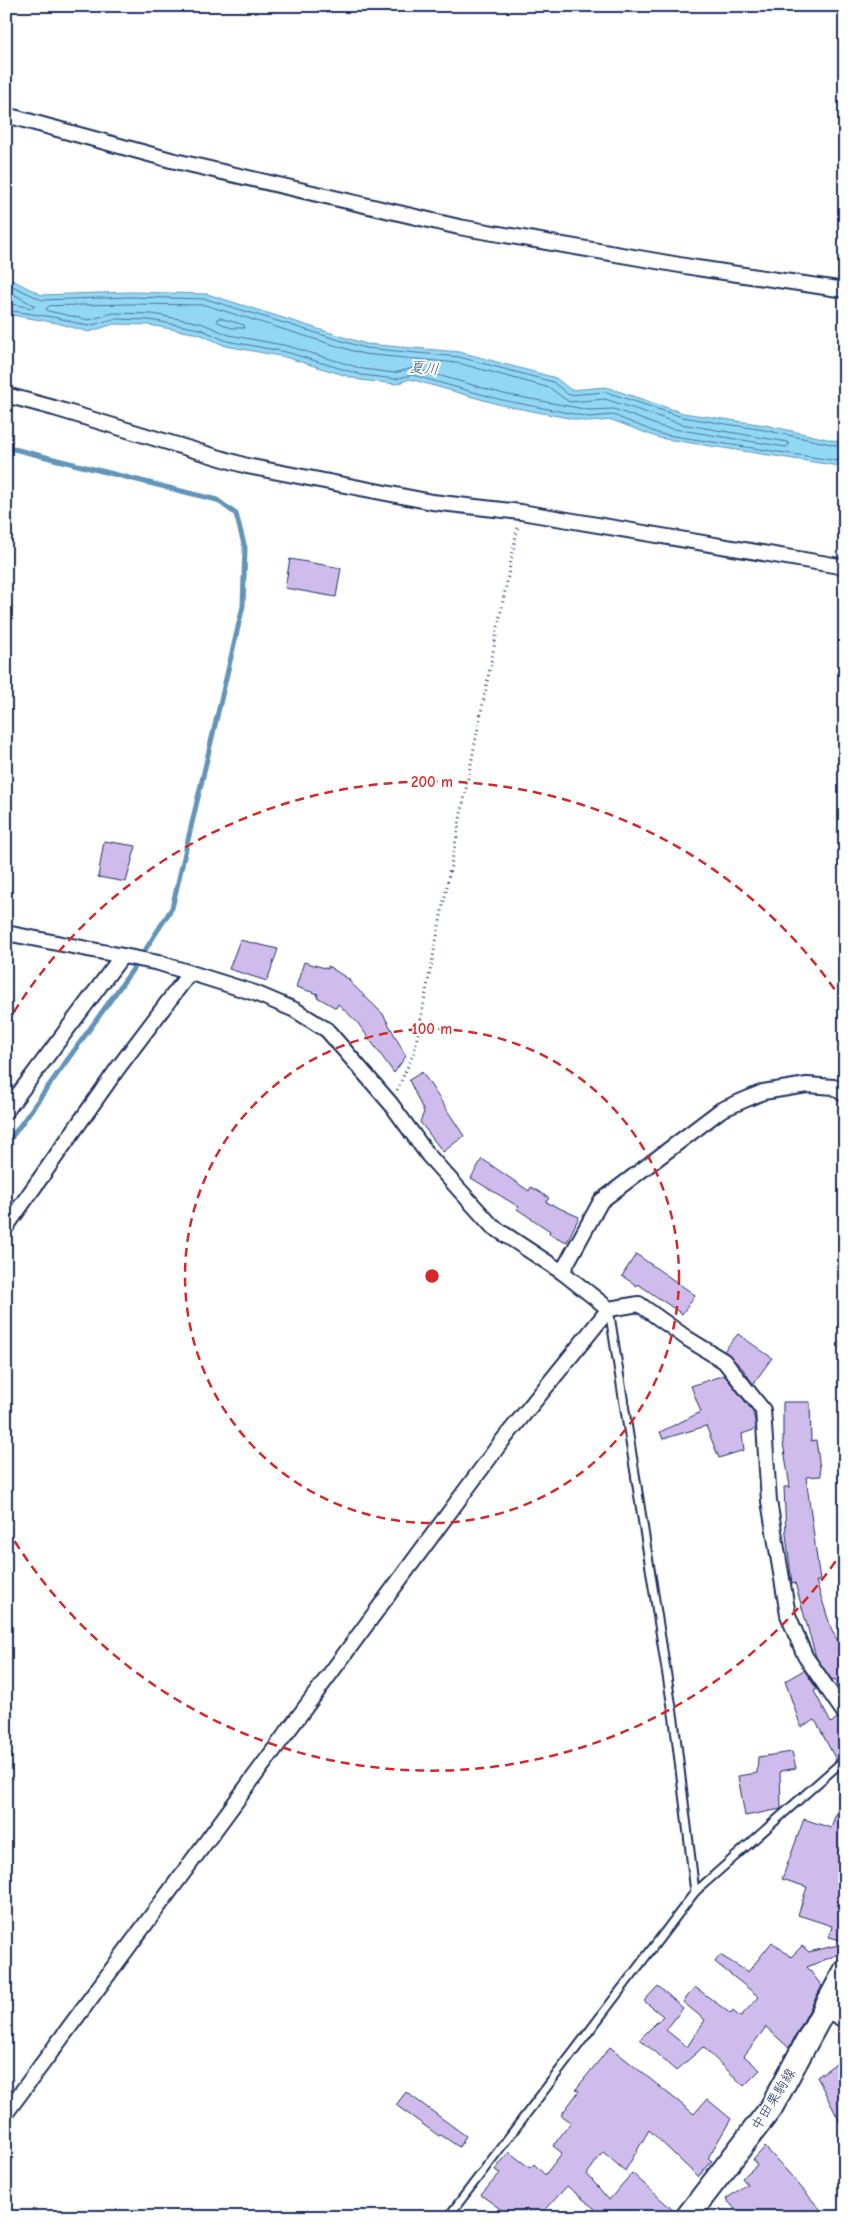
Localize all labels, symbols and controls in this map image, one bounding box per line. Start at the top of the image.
water label: 夏川 [408,358,440,378]
text: 200 m [411,773,453,791]
text: 100 m [412,1020,452,1038]
centre of rings [423,1267,441,1285]
street label: 中田栗駒線 [748,2065,799,2133]

